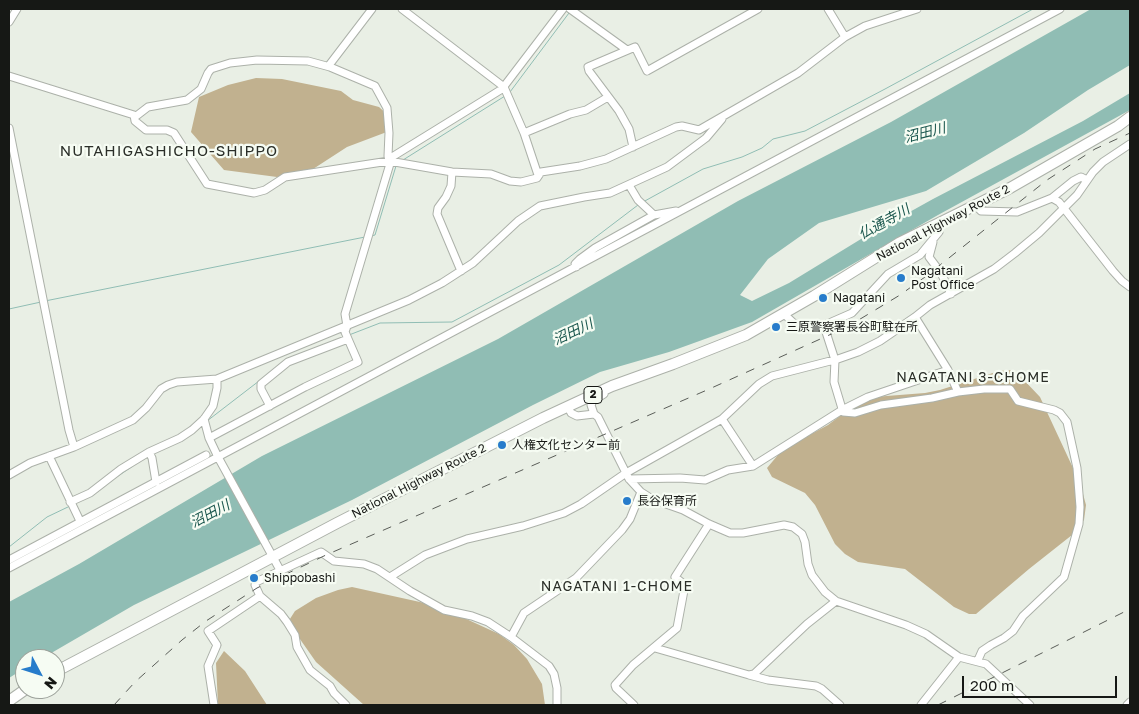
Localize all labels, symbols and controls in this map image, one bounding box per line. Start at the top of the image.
water label: 沼田川 [903,120,947,146]
district label: NUTAHIGASHICHO-SHIPPO [57,142,281,160]
street label: National Highway Route 2 [874,182,1012,264]
water label: 仏通寺川 [855,201,913,243]
place label: Nagatani Post Office [911,264,975,292]
marker: Nagatani Post Office [895,272,907,284]
place label: Nagatani [833,291,885,305]
marker: Nagatani [817,292,829,304]
water label: 沼田川 [550,316,596,348]
place label: 三原警察署長谷町駐在所 [786,320,918,334]
marker: 三原警察署長谷町駐在所 [770,321,782,333]
district label: NAGATANI 3-CHOME [894,370,1052,386]
road number: 2 [584,386,602,404]
place label: 人権文化センター前 [512,438,620,452]
marker: 人権文化センター前 [496,439,508,451]
street label: National Highway Route 2 [349,441,489,521]
place label: 長谷保育所 [637,494,697,508]
marker: 長谷保育所 [621,495,633,507]
water label: 沼田川 [188,497,232,531]
place label: Shippobashi [264,571,335,585]
marker: Shippobashi [248,572,260,584]
district label: NAGATANI 1-CHOME [539,579,695,595]
north arrow [15,649,65,699]
scale bar [964,666,1119,698]
text: N [41,674,61,693]
text: 200 m [970,676,1014,694]

